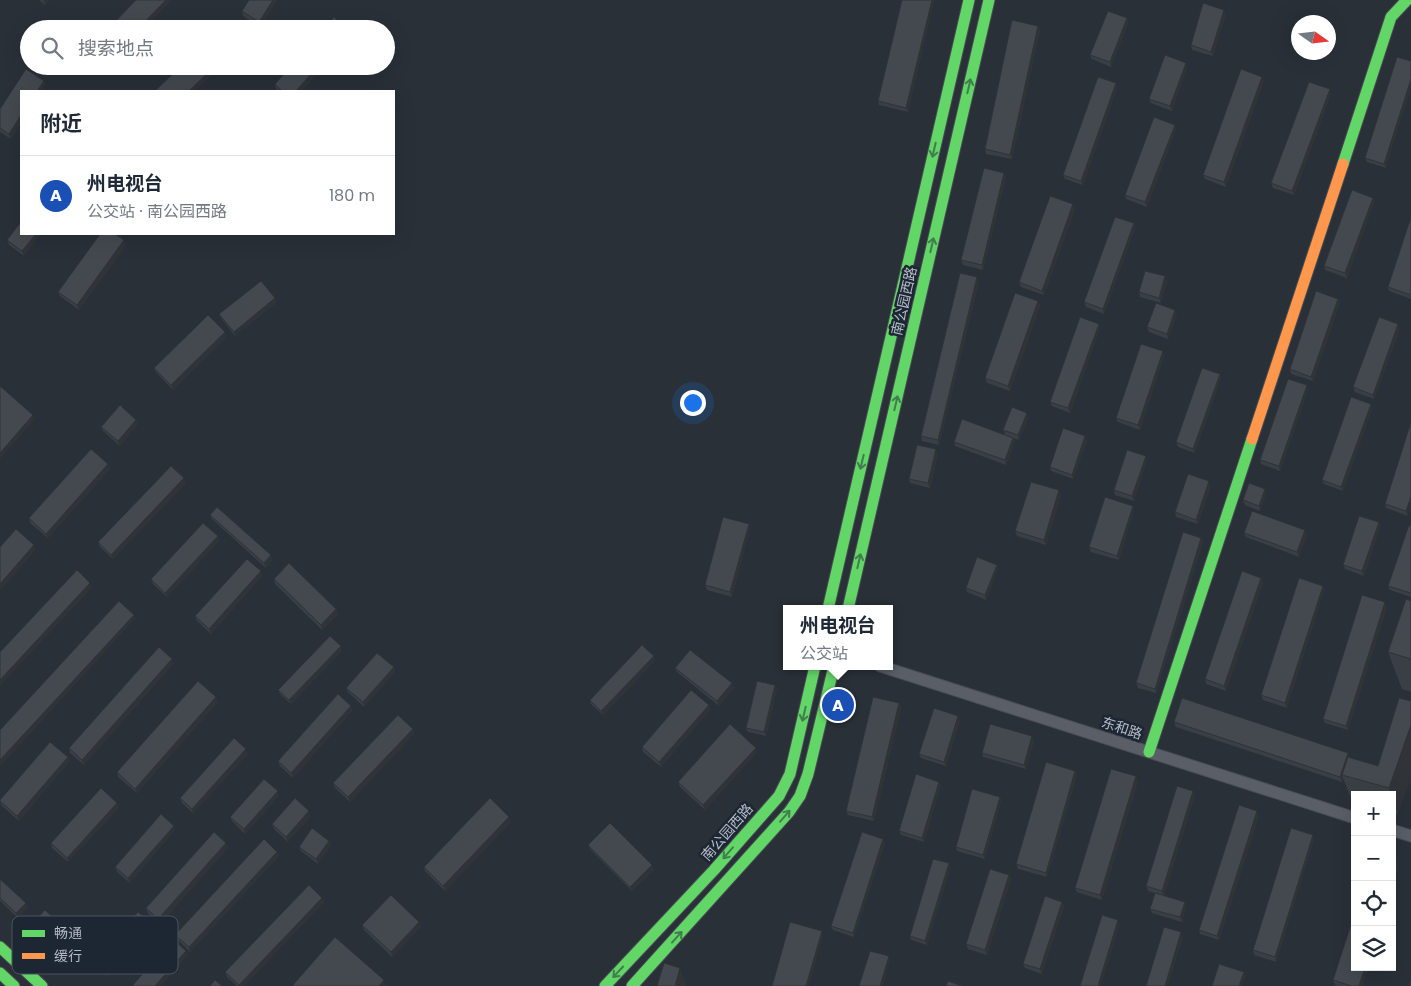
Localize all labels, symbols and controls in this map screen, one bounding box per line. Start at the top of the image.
north arrow [1291,15,1336,60]
search box [20,20,395,75]
icon: search [38,34,66,62]
text: 搜索地点 [78,35,154,62]
one-way arrow [965,79,974,95]
text: 附近 [40,109,82,138]
one-way arrow [929,141,938,157]
text: 州电视台 [87,170,163,197]
text: A [50,184,62,207]
text: 180 m [329,184,375,207]
text: 公交站 · 南公园西路 [87,200,227,223]
one-way arrow [928,237,937,253]
street label: 南公园西路 [886,265,922,337]
your location [680,390,706,416]
one-way arrow [891,395,901,411]
one-way arrow [857,453,866,469]
one-way arrow [855,554,864,570]
popup [783,605,893,670]
text: 州电视台 [800,612,876,639]
text: 公交站 [800,642,848,665]
pin: A [822,686,854,724]
one-way arrow [799,705,808,721]
street label: 东和路 [1099,712,1145,744]
map controls [1351,791,1396,971]
button: + [1351,791,1396,836]
street label: 南公园西路 [696,799,758,865]
one-way arrow [780,810,791,823]
button: − [1351,836,1396,881]
one-way arrow [723,846,734,859]
button: locate [1351,881,1396,926]
legend [12,916,178,974]
text: 畅通 [54,923,82,943]
button: layers [1351,926,1396,971]
one-way arrow [671,931,683,943]
text: 缓行 [54,946,82,966]
one-way arrow [612,966,624,978]

